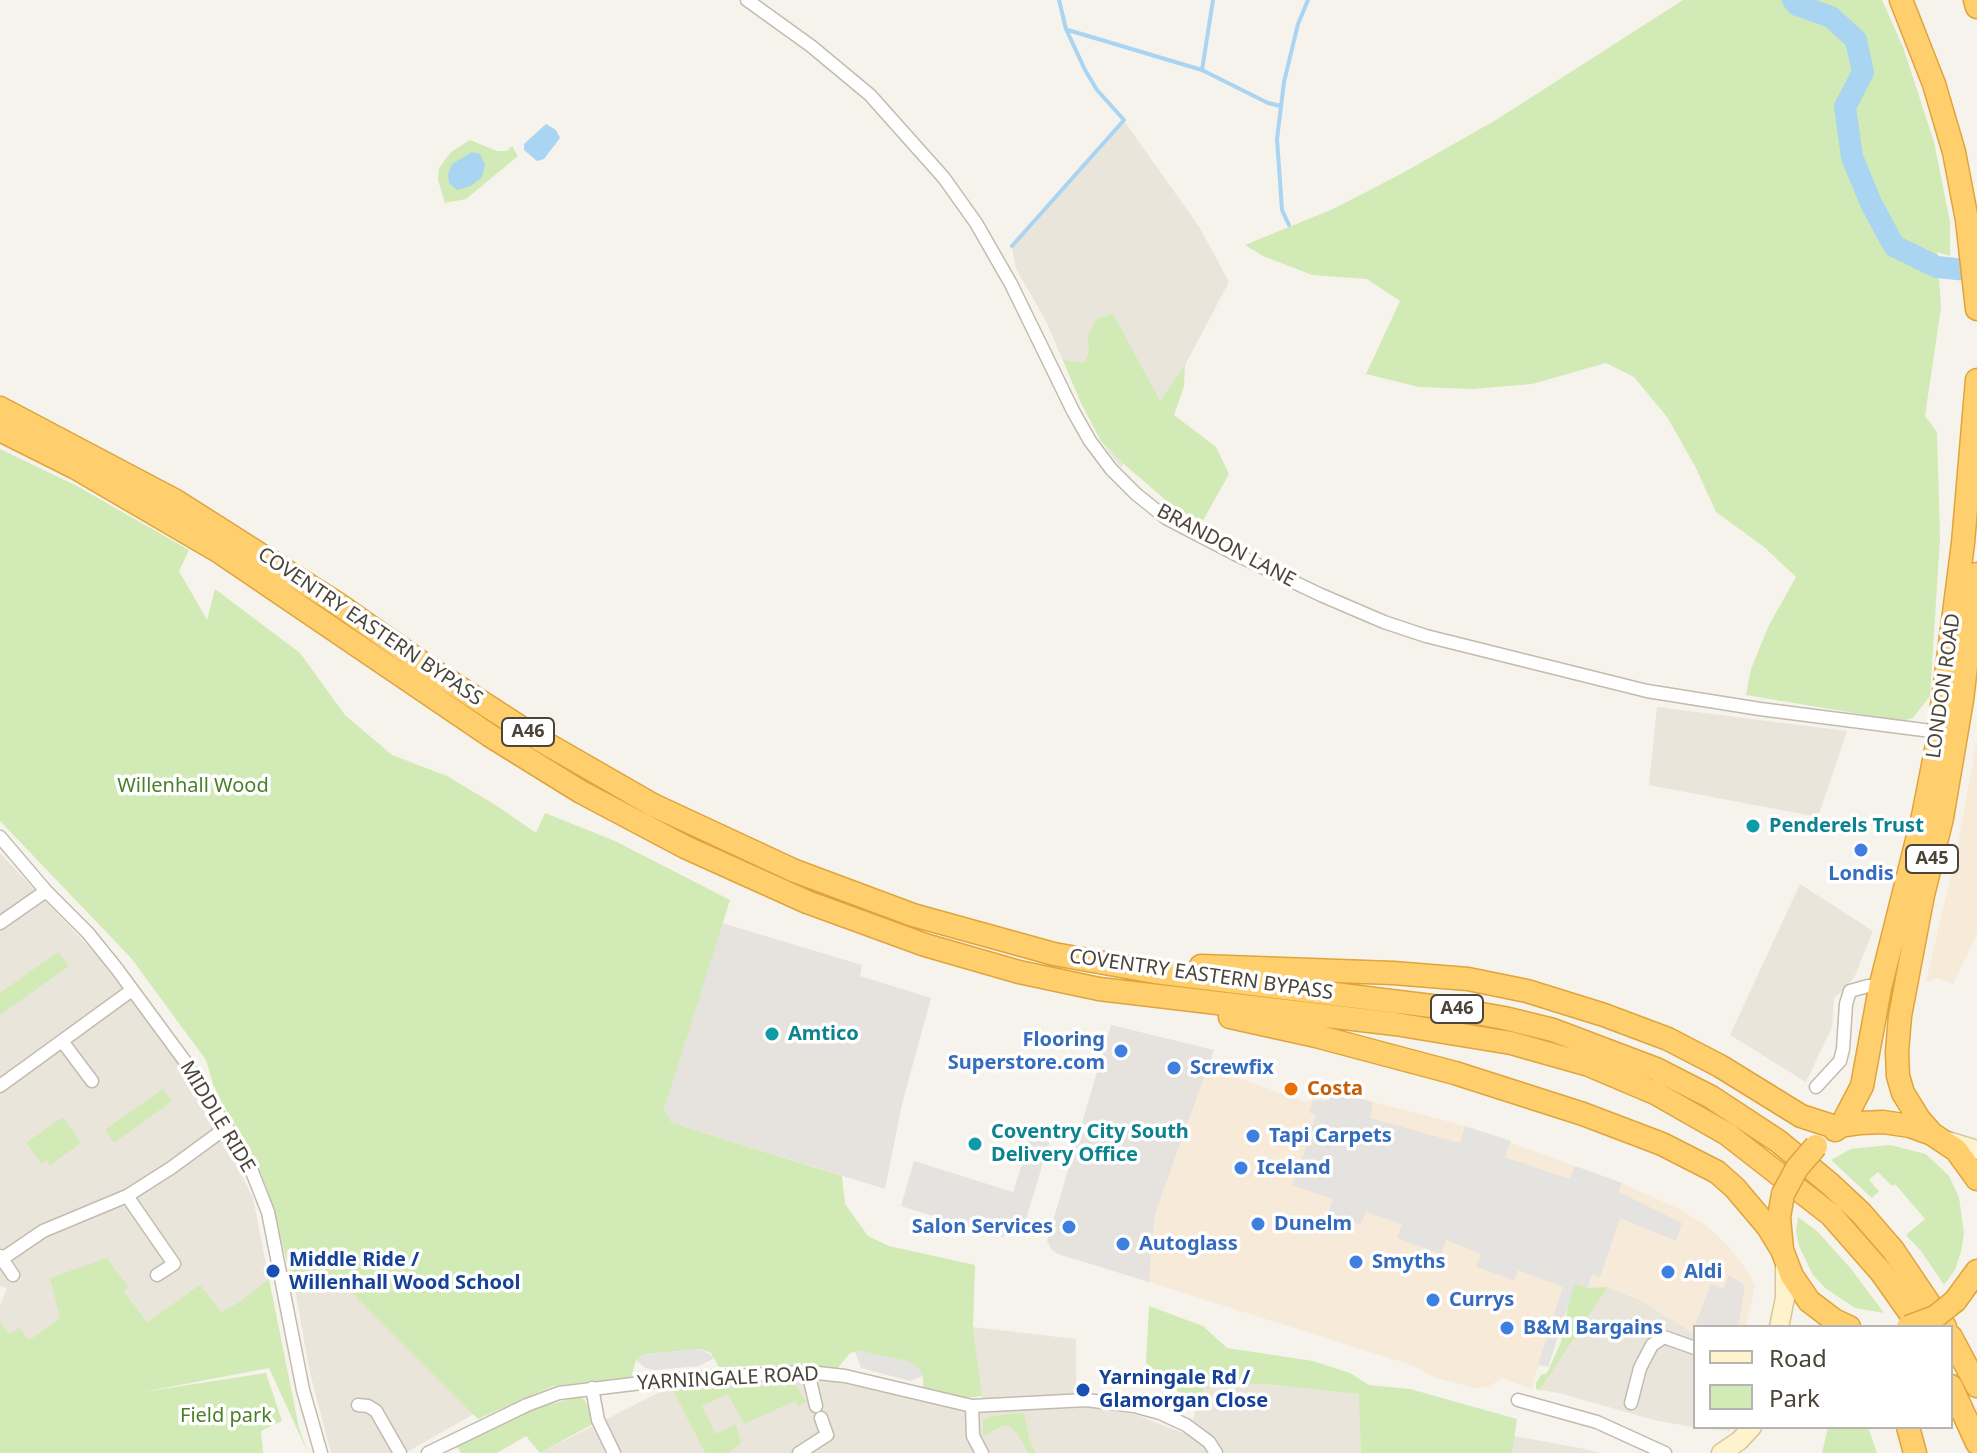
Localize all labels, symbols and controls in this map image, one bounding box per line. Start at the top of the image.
street label: BRANDON LANE [1153,499,1299,593]
street label: COVENTRY EASTERN BYPASS [253,543,487,711]
street label: LONDON ROAD [1922,612,1966,760]
road number: A46 [502,718,554,746]
park label: Willenhall Wood [117,774,269,798]
place label: Penderels Trust [1769,814,1924,838]
marker: Penderels Trust [1744,817,1762,835]
marker: Londis [1852,841,1870,859]
road number: A45 [1906,845,1958,873]
place label: Londis [1828,862,1894,886]
street label: COVENTRY EASTERN BYPASS [1068,945,1334,1005]
road number: A46 [1431,995,1483,1023]
place label: Amtico [788,1022,859,1046]
marker: Amtico [763,1025,781,1043]
place label: Flooring Superstore.com [948,1028,1105,1075]
marker: Flooring Superstore.com [1112,1042,1130,1060]
place label: Screwfix [1190,1056,1274,1080]
street label: MIDDLE RIDE [174,1057,260,1177]
marker: Screwfix [1165,1059,1183,1077]
place label: Costa [1307,1077,1363,1101]
marker: Costa [1282,1080,1300,1098]
place label: Coventry City South Delivery Office [991,1120,1189,1167]
place label: Tapi Carpets [1269,1124,1392,1148]
marker: Tapi Carpets [1244,1127,1262,1145]
marker: Coventry City South Delivery Office [966,1135,984,1153]
place label: Iceland [1257,1156,1331,1180]
marker: Iceland [1232,1159,1250,1177]
place label: Dunelm [1274,1212,1352,1236]
place label: Salon Services [912,1215,1053,1239]
marker: Dunelm [1249,1215,1267,1233]
marker: Salon Services [1060,1218,1078,1236]
place label: Autoglass [1139,1232,1238,1256]
marker: Autoglass [1114,1235,1132,1253]
place label: Middle Ride / Willenhall Wood School [289,1248,520,1295]
place label: Smyths [1372,1250,1446,1274]
marker: Smyths [1347,1253,1365,1271]
place label: Aldi [1684,1260,1722,1284]
marker: Middle Ride / Willenhall Wood School [264,1262,282,1280]
marker: Aldi [1659,1263,1677,1281]
place label: Currys [1449,1288,1514,1312]
marker: Currys [1424,1291,1442,1309]
place label: B&M Bargains [1523,1316,1663,1340]
marker: B&M Bargains [1498,1319,1516,1337]
legend [1693,1325,1953,1429]
text: Road [1769,1341,1827,1374]
street label: YARNINGALE ROAD [637,1362,819,1396]
place label: Yarningale Rd / Glamorgan Close [1099,1366,1268,1413]
marker: Yarningale Rd / Glamorgan Close [1074,1381,1092,1399]
text: Park [1769,1381,1820,1414]
park label: Field park [180,1404,272,1428]

